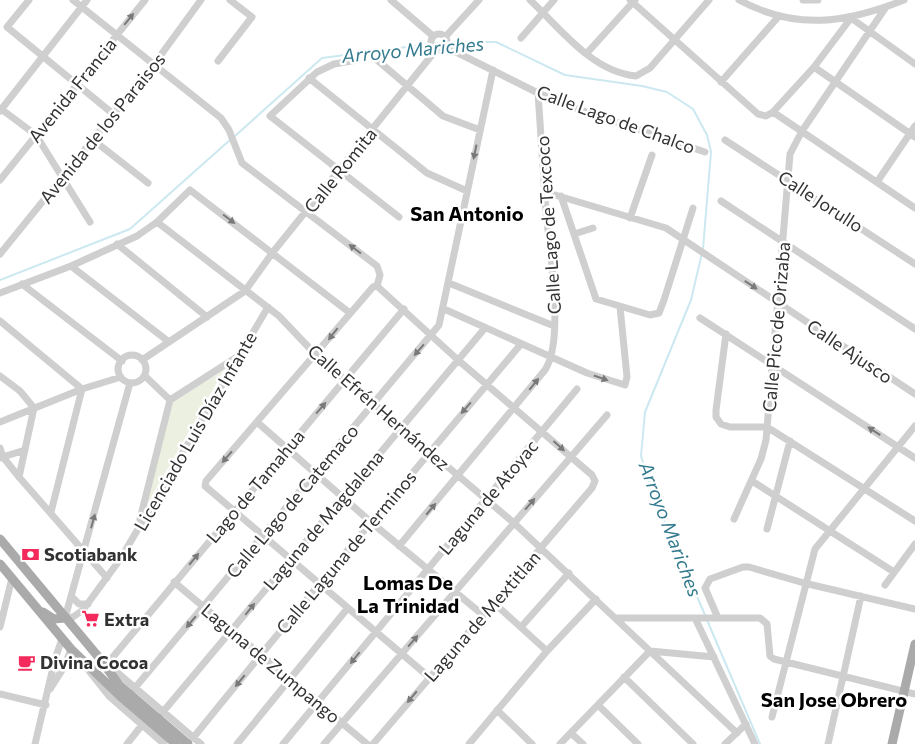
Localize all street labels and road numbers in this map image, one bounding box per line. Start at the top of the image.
street label: Avenida Francia [23,33,121,147]
street label: Avenida de los Paraisos [35,48,169,208]
street label: Calle Lago de Chalco [534,80,698,158]
street label: Calle Romita [299,123,381,217]
street label: Calle Lago de Texcoco [531,135,565,315]
street label: Calle Jorullo [774,165,868,237]
street label: Calle Pico de Orizaba [758,241,794,413]
street label: Calle Ajusco [803,314,897,388]
street label: Licenciado Luis Díaz Infante [129,328,261,534]
street label: Calle Efrén Hernández [304,339,454,475]
street label: Calle Lago de Catemaco [221,420,363,582]
street label: Lago de Tamahua [201,425,309,547]
street label: Laguna de Atoyac [434,435,542,559]
street label: Laguna de Magdalena [258,446,388,594]
street label: Calle Laguna de Terminos [271,466,421,638]
street label: Laguna de Mextitlan [419,546,545,686]
street label: Laguna de Zumpango [197,598,345,728]

